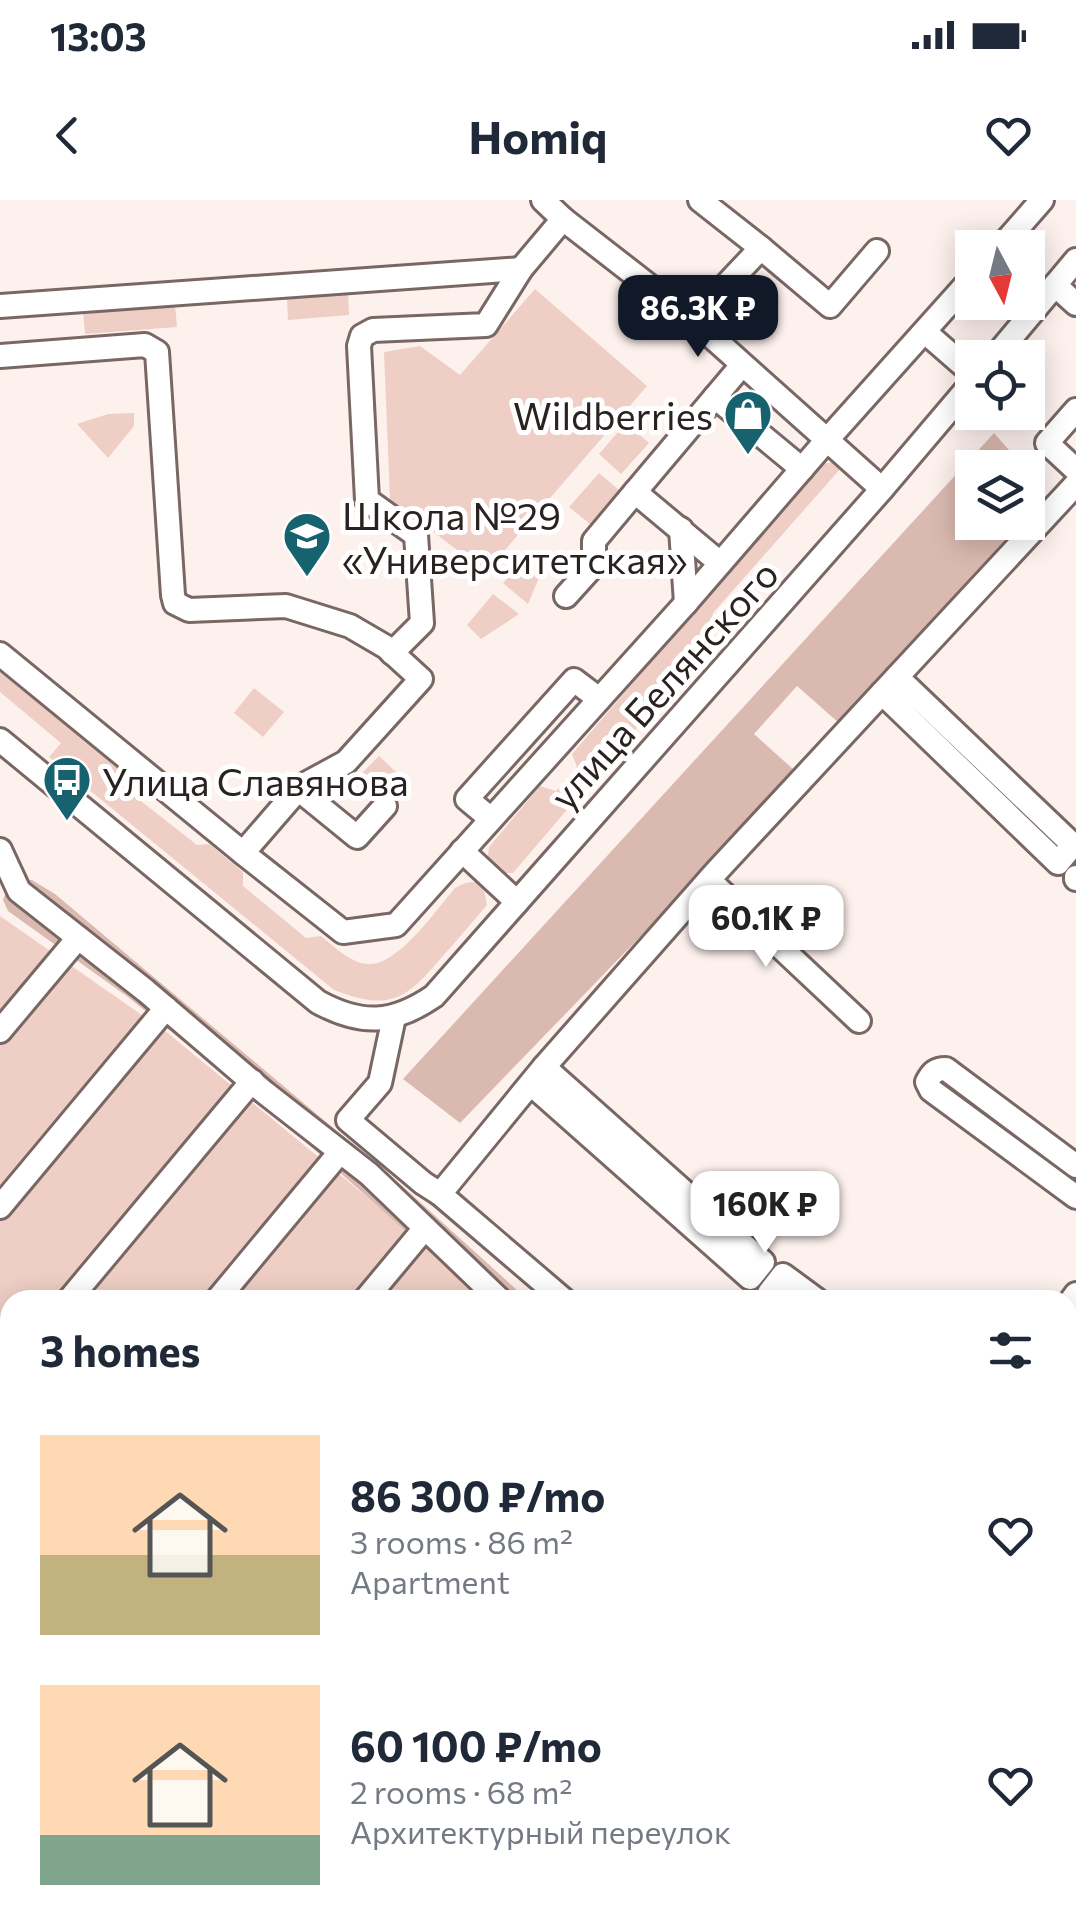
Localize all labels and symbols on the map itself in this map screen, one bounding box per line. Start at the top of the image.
north arrow [955,230,1045,320]
pin: 86.3K ₽ [606,275,790,360]
shop icon: Wildberries [722,388,774,456]
place label: Wildberries [513,391,713,438]
place label: Школа №29 «Университетская» [342,491,688,582]
school or university icon: Школа №29 «Университетская» [281,510,333,578]
street label: улица Белянского [539,550,787,818]
bus stop icon: Улица Славянова [41,754,93,822]
place label: Улица Славянова [102,757,409,804]
pin: 60.1K ₽ [674,885,858,970]
pin: 160K ₽ [684,1171,846,1256]

